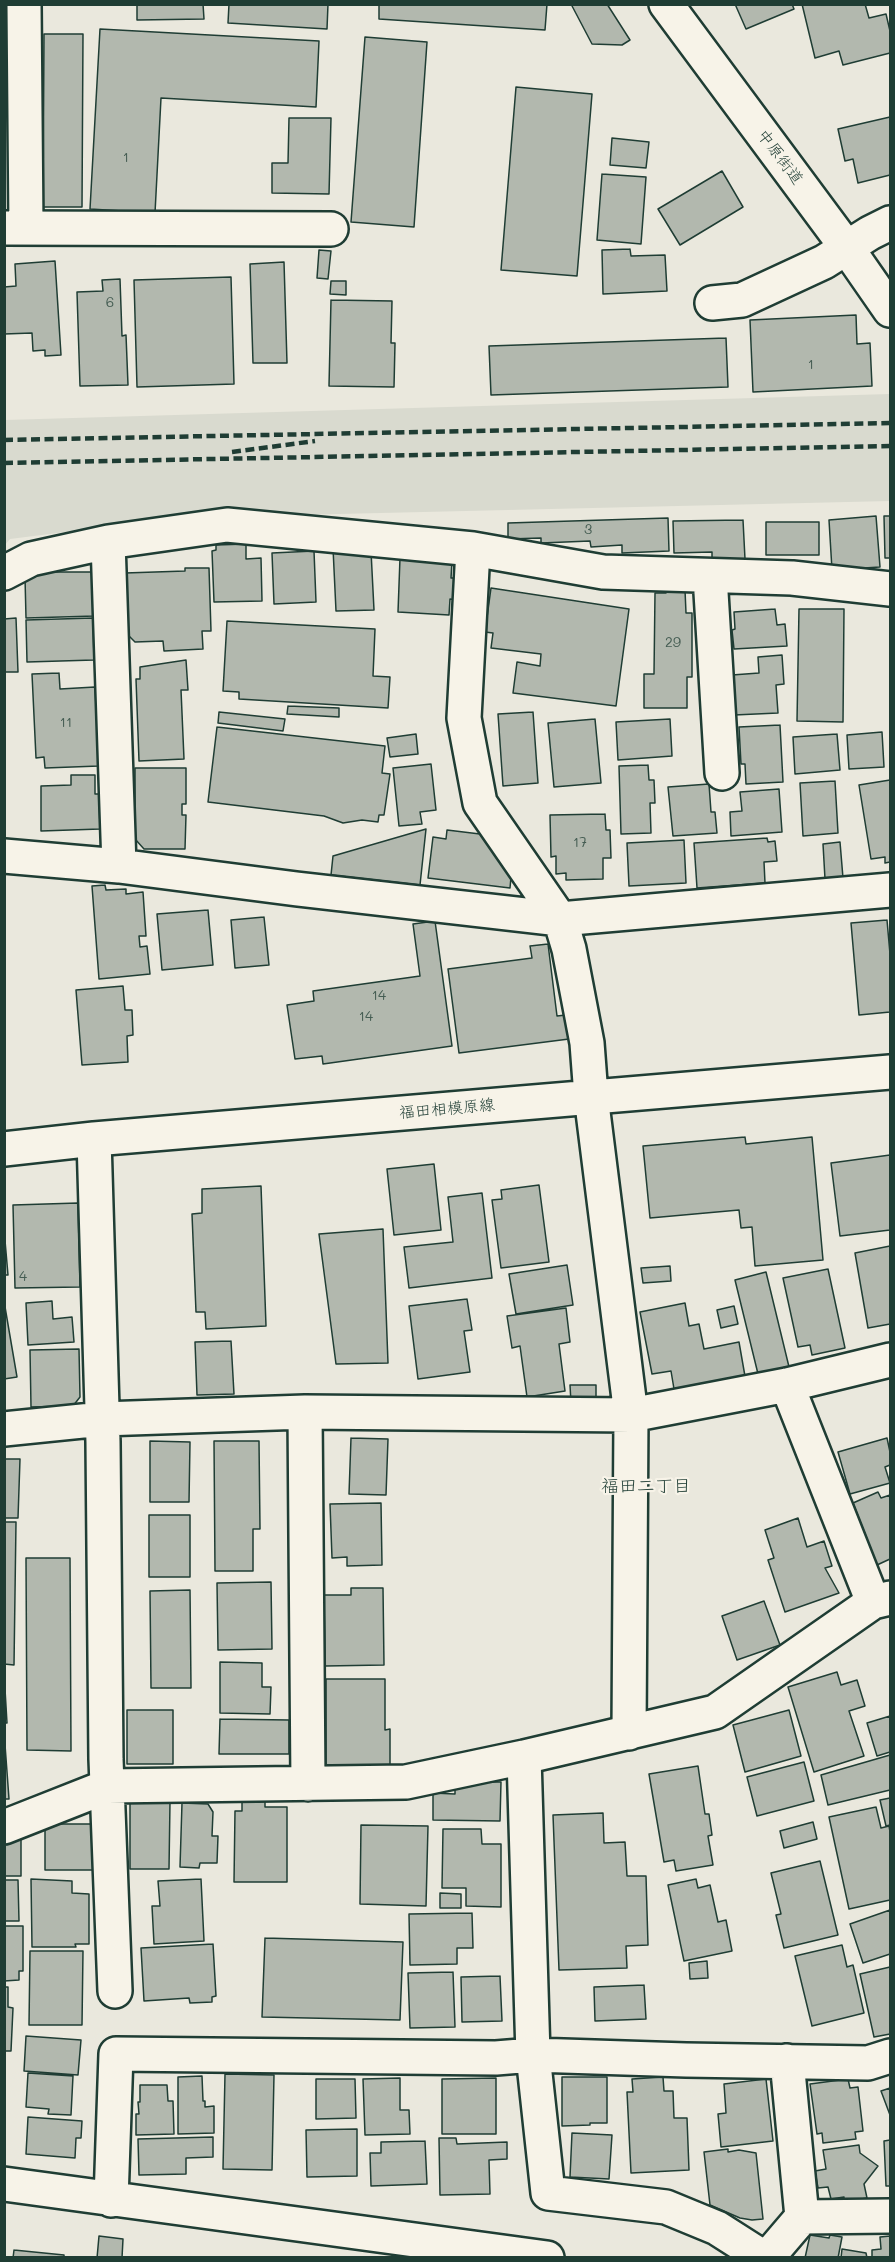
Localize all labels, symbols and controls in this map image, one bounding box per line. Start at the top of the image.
street label: 中原街道 [753,126,807,188]
house number: 1 [123,150,129,166]
house number: 6 [106,295,114,311]
house number: 1 [808,357,814,373]
house number: 3 [584,522,592,538]
house number: 29 [665,635,681,651]
house number: 11 [60,715,72,731]
house number: 17 [573,835,587,851]
house number: 14 [372,988,386,1004]
house number: 14 [359,1009,373,1025]
street label: 福田相模原線 [398,1095,496,1123]
house number: 4 [19,1269,27,1285]
district label: 福田二丁目 [601,1475,691,1497]

